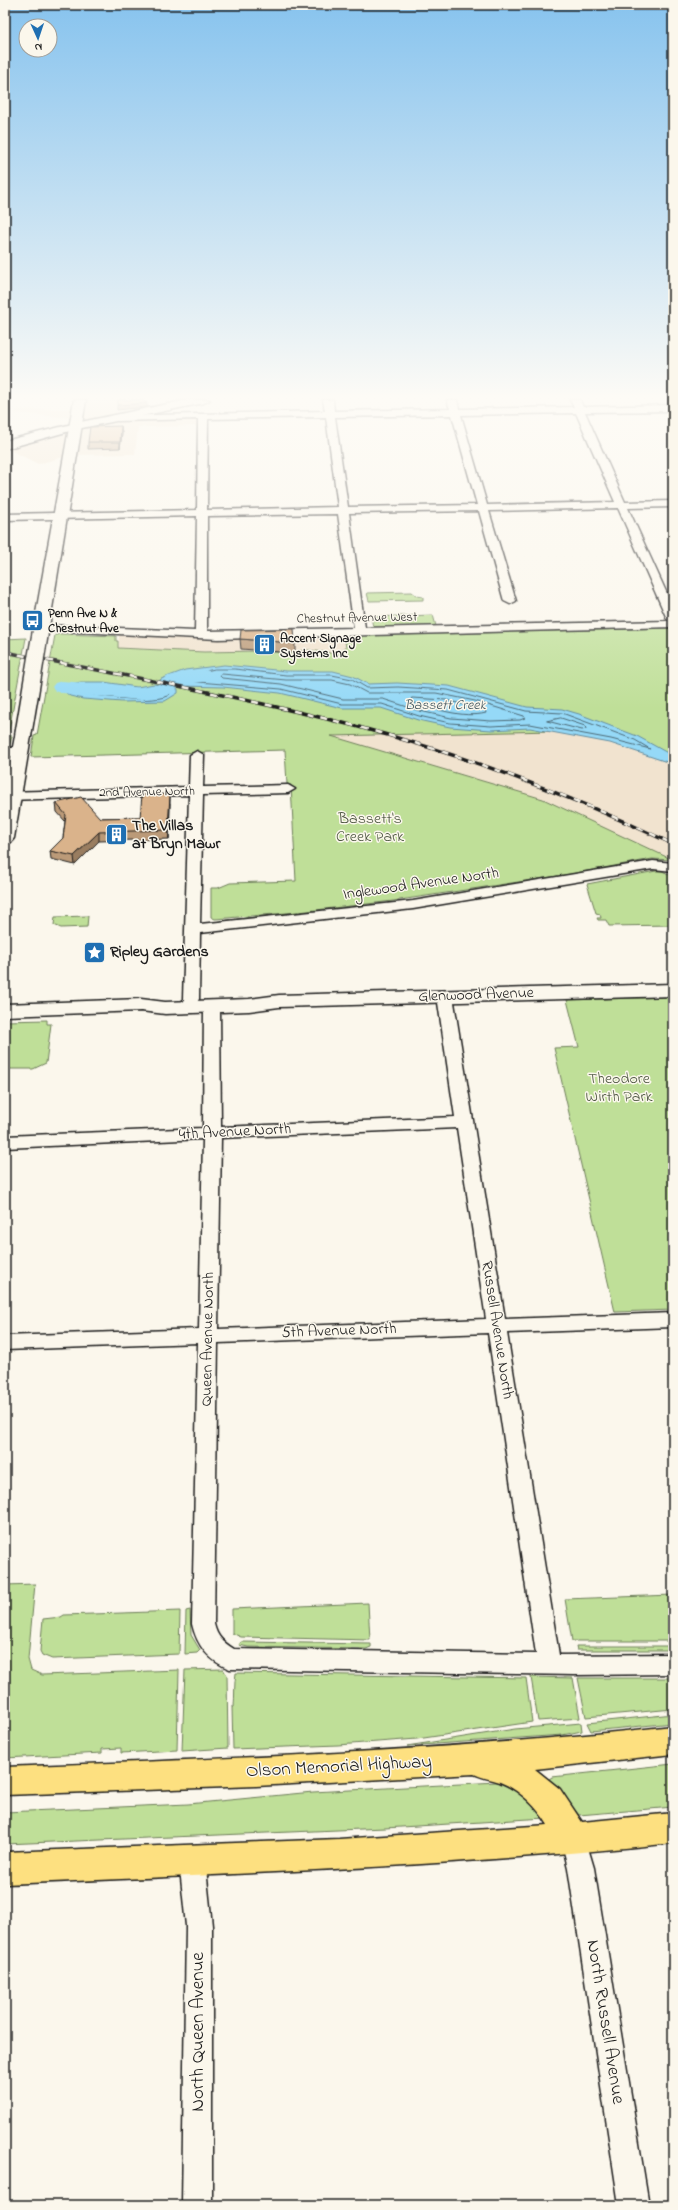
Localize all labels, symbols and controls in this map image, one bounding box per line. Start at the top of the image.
north arrow [18,18,58,58]
text: N [34,39,43,55]
place label: Penn Ave N & Chestnut Ave [48,604,120,638]
bus stop icon: Penn Ave N & Chestnut Ave [19,607,45,633]
street label: Chestnut Avenue West [297,607,418,629]
place label: Accent Signage Systems Inc [280,629,362,665]
building icon: Accent Signage Systems Inc [251,632,277,658]
water label: Bassett Creek [404,695,486,716]
street label: 2nd Avenue North [99,782,195,802]
park label: Bassett's Creek Park [336,807,405,849]
place label: The Villas at Bryn Mawr [132,814,221,857]
building icon: The Villas at Bryn Mawr [104,822,130,848]
street label: Inglewood Avenue North [342,861,500,907]
place icon: Ripley Gardens [81,939,107,965]
place label: Ripley Gardens [109,940,209,965]
street label: Glenwood Avenue [418,981,535,1009]
park label: Theodore Wirth Park [586,1067,653,1109]
street label: 4th Avenue North [178,1117,292,1147]
street label: Russell Avenue North [474,1259,520,1401]
street label: Queen Avenue North [195,1272,221,1406]
street label: 5th Avenue North [281,1317,397,1345]
street label: Olson Memorial Highway [245,1749,433,1787]
street label: North Russell Avenue [579,1938,631,2107]
street label: North Queen Avenue [185,1952,212,2112]

